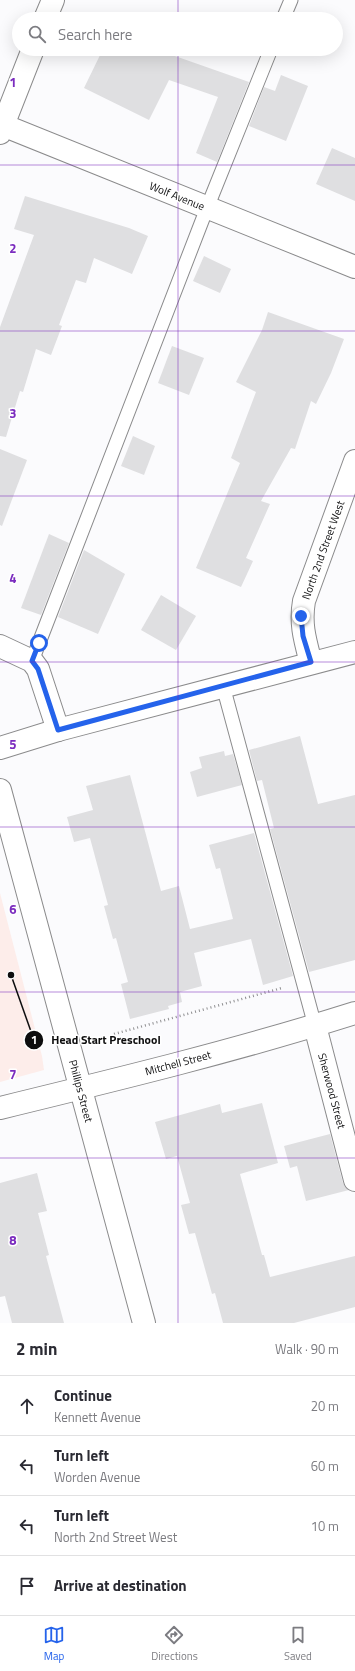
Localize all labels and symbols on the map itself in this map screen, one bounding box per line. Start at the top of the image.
text: 1 [9,72,17,92]
street label: Wolf Avenue [147,178,207,215]
text: 2 [9,238,17,258]
text: 3 [9,403,17,423]
street label: North 2nd Street West [298,498,348,602]
text: 4 [9,568,17,588]
route end [292,607,310,625]
route start [30,634,48,652]
text: 5 [9,734,17,754]
text: 6 [9,899,17,919]
callout: Head Start Preschool [24,1028,169,1052]
text: 1 [31,1030,37,1049]
text: Head Start Preschool [51,1030,161,1049]
street label: Mitchell Street [143,1046,213,1079]
street label: Sherwood Street [314,1051,350,1131]
street label: Phillips Street [65,1058,97,1124]
text: 7 [9,1064,17,1084]
text: 8 [9,1230,17,1250]

